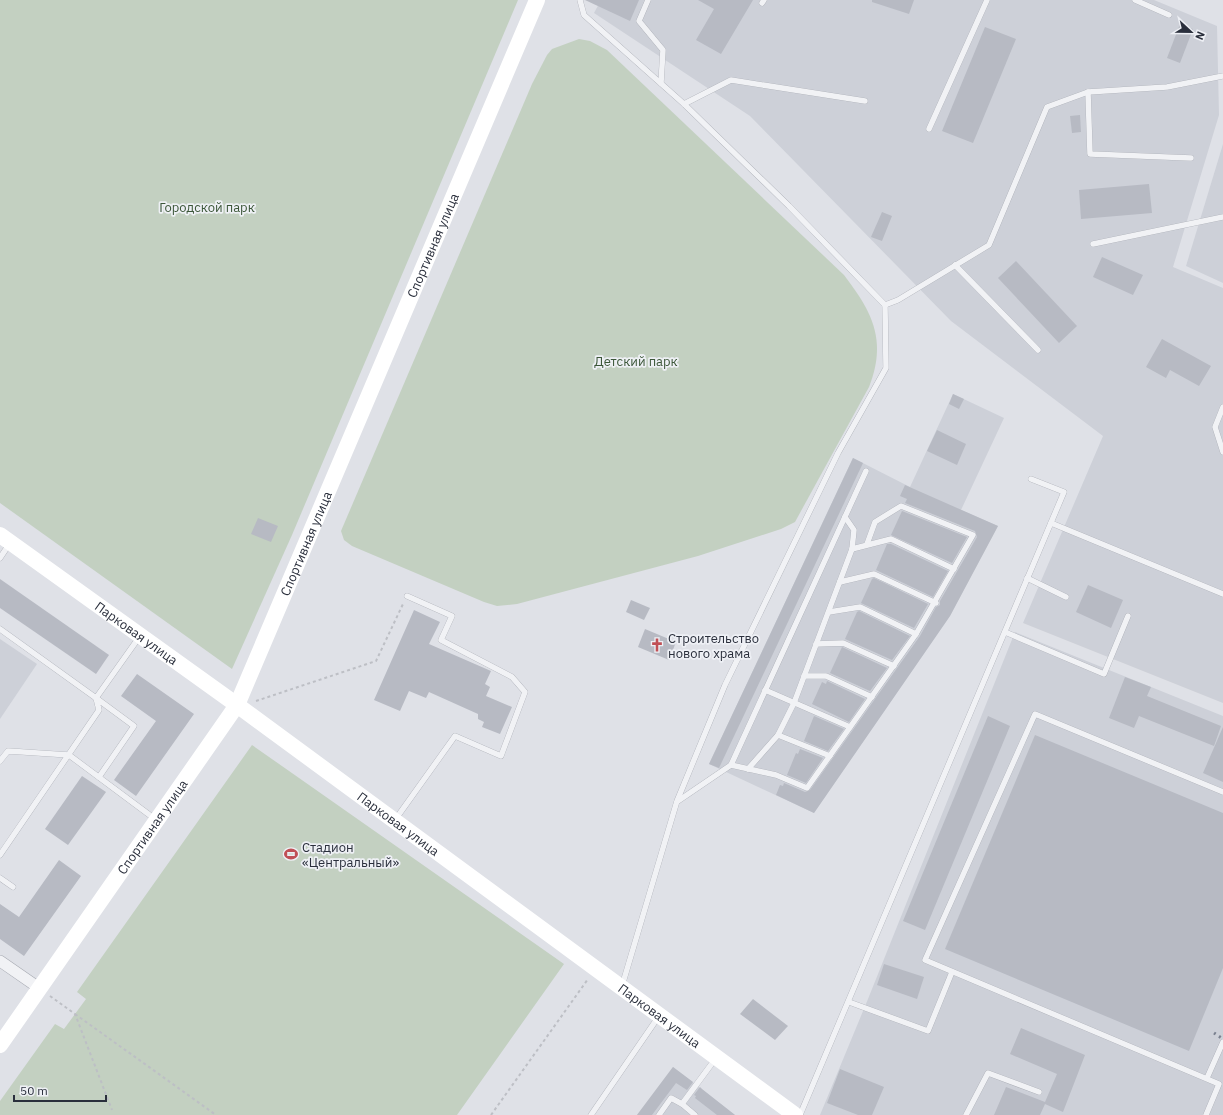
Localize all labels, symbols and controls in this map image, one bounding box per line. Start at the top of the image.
north arrow [1171,12,1211,52]
text: N [1192,29,1208,42]
street label: Спортивная улица [403,190,462,300]
park label: Городской парк [159,199,255,216]
park label: Детский парк [594,353,678,370]
street label: Спортивная улица [276,489,336,598]
street label: Парковая улица [92,597,181,668]
place label: Строительство нового храма [668,630,759,662]
church icon: Строительство нового храма [649,637,665,653]
street label: Спортивная улица [113,776,191,878]
street label: Парковая улица [354,788,443,860]
place label: Стадион «Центральный» [302,839,399,871]
sports icon: Стадион «Центральный» [283,846,299,862]
street label: Парковая улица [615,980,704,1051]
scale bar [14,1077,106,1103]
text: 50 m [20,1083,48,1098]

